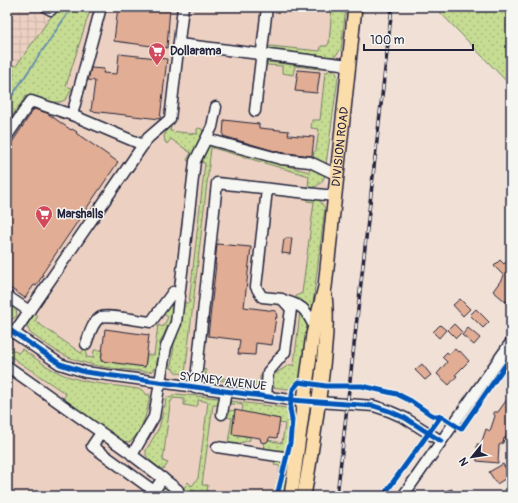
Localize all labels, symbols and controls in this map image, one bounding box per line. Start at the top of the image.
scale bar [364,26,473,52]
text: 100 m [370,33,405,48]
supermarket icon: Dollarama [147,41,167,66]
place label: Dollarama [170,44,222,59]
street label: DIVISION ROAD [329,106,352,188]
supermarket icon: Marshalls [34,204,54,229]
place label: Marshalls [57,207,104,222]
street label: SYDNEY AVENUE [179,369,267,394]
north arrow [452,437,492,477]
text: N [456,455,471,468]

